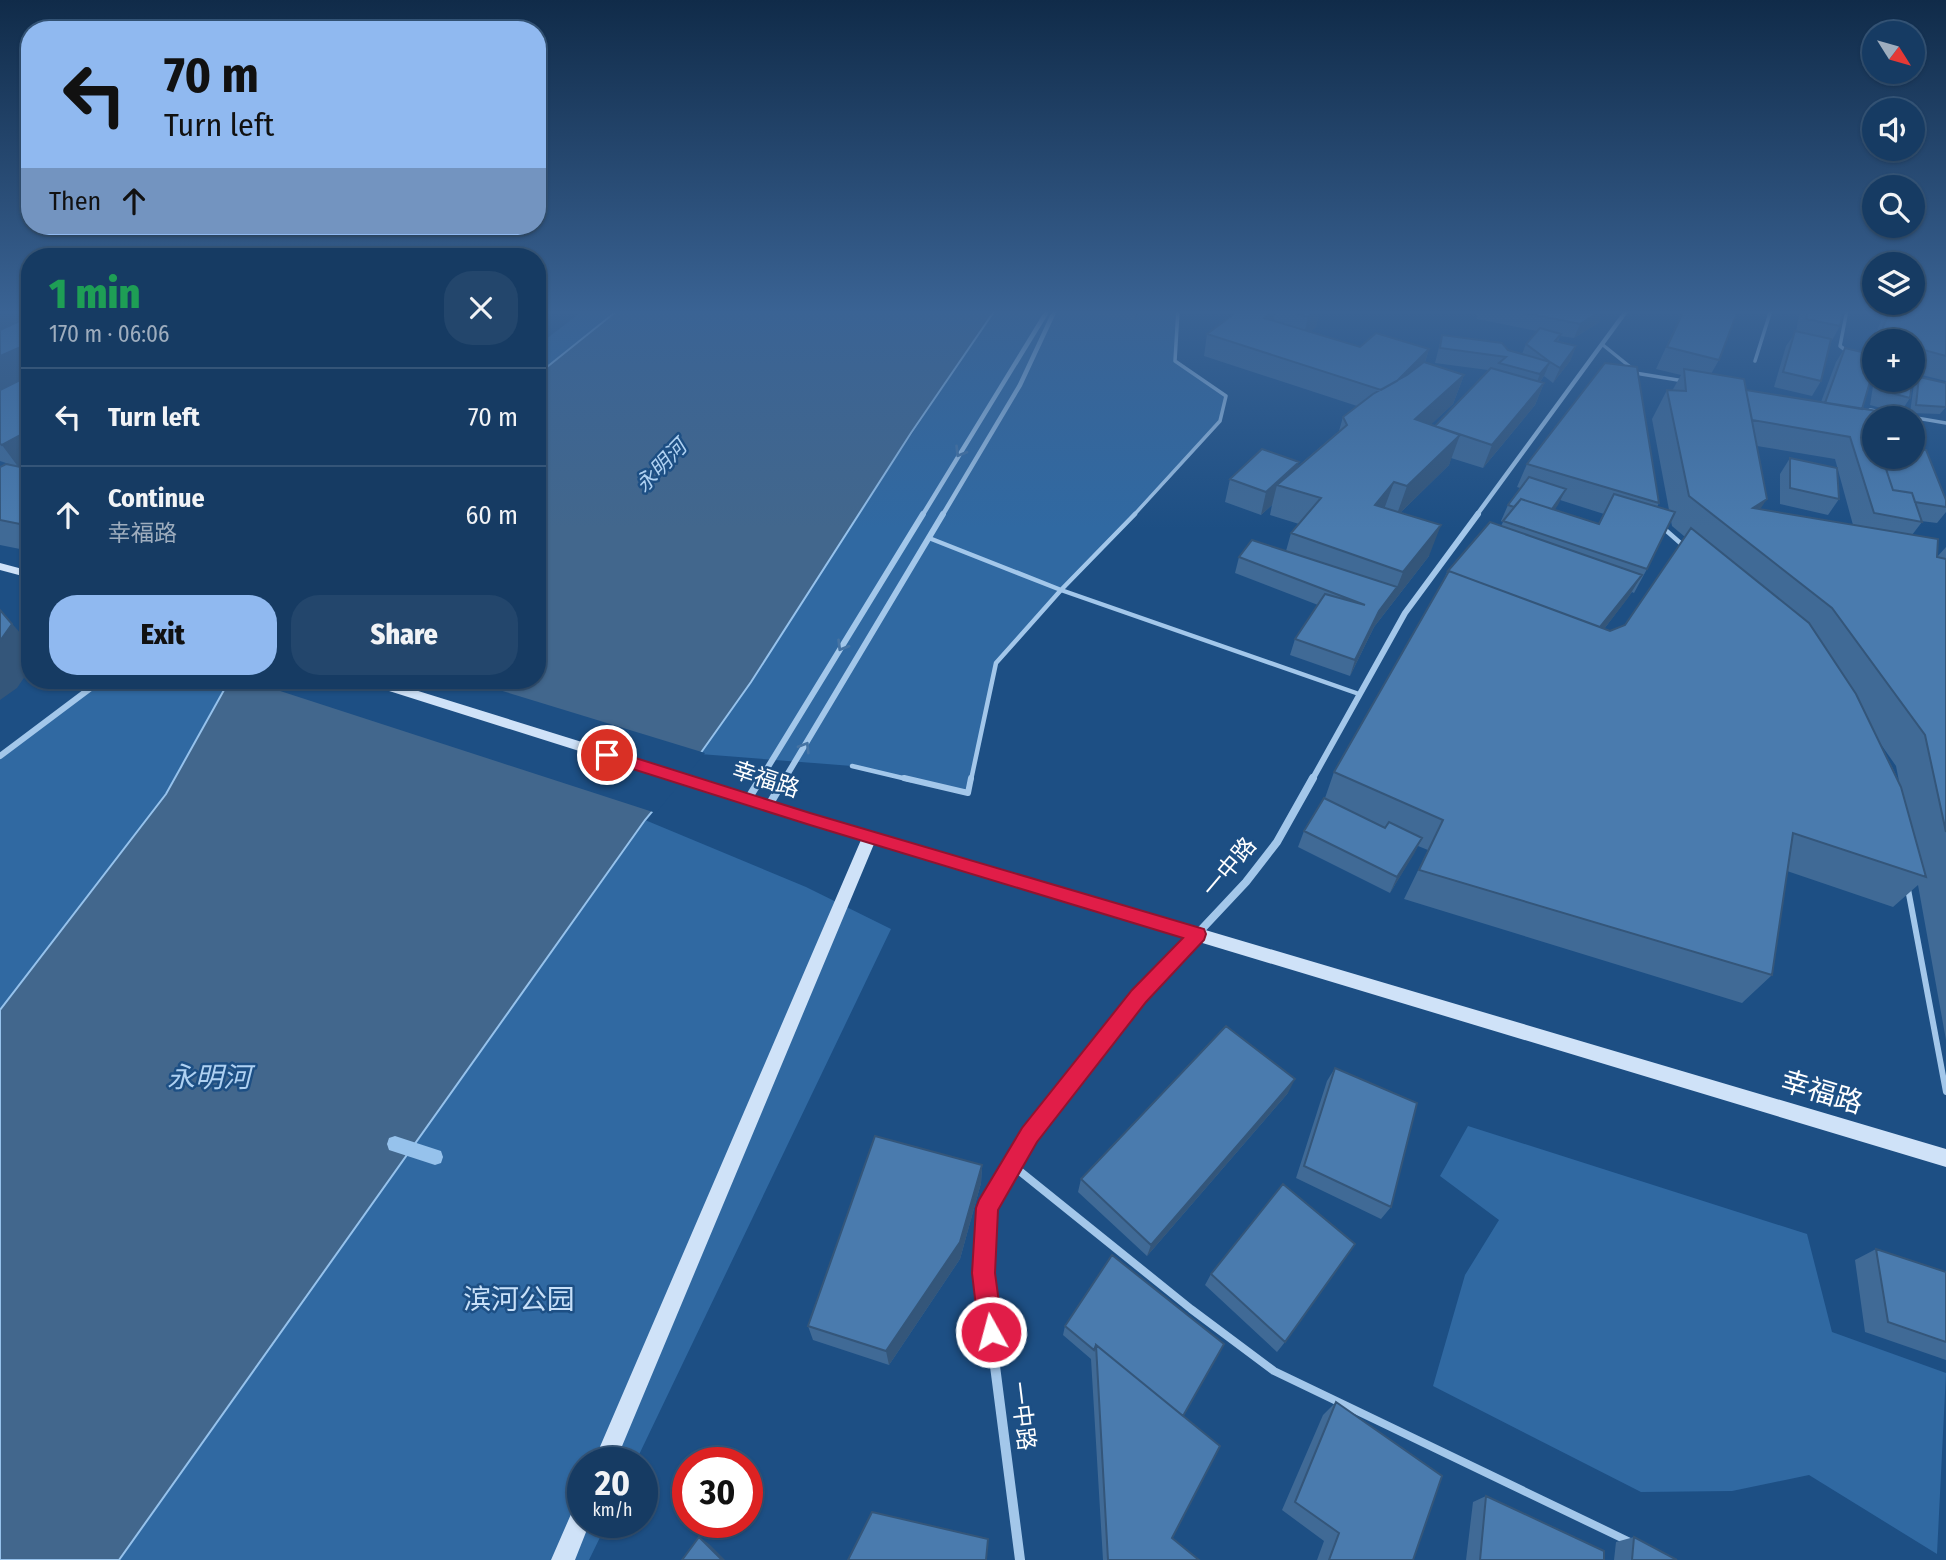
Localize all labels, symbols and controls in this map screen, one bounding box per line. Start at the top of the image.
north arrow [1862,21,1925,84]
map controls [1862,21,1925,469]
text: 70 m [164,46,259,105]
icon: left [49,49,140,140]
button: sound [1862,98,1925,161]
text: Turn left [164,106,274,144]
button: search [1862,175,1925,238]
icon: ahead [115,182,153,220]
text: Then [49,186,101,217]
button: layers [1862,252,1925,315]
text: 1 min [49,269,140,319]
button: close [444,271,518,345]
text: 170 m · 06:06 [49,320,169,348]
button: + [1862,329,1925,392]
icon: left [49,398,87,436]
text: Turn left [108,402,200,433]
text: 70 m [468,402,518,433]
button: − [1862,406,1925,469]
water label: 永明河 [630,431,695,498]
one-way arrow [956,444,969,457]
text: Continue [108,483,205,514]
icon: ahead [49,496,87,534]
text: 60 m [465,500,518,531]
text: 幸福路 [108,519,177,547]
button: Exit [49,595,277,675]
button: Share [291,595,518,675]
one-way arrow [837,638,850,651]
pin [577,725,637,785]
icon: arrive [588,736,626,774]
one-way arrow [797,742,810,755]
street label: 幸福路 [729,755,803,803]
street label: 一中路 [1196,832,1262,902]
water label: 永明河 [167,1061,256,1094]
street label: 幸福路 [1777,1064,1867,1120]
park label: 滨河公园 [463,1283,575,1316]
position arrow [954,1295,1028,1369]
street label: 一中路 [1005,1380,1041,1452]
speed limit sign: 30 [672,1447,763,1538]
text: 20 [595,1462,630,1504]
text: km/h [592,1499,633,1521]

